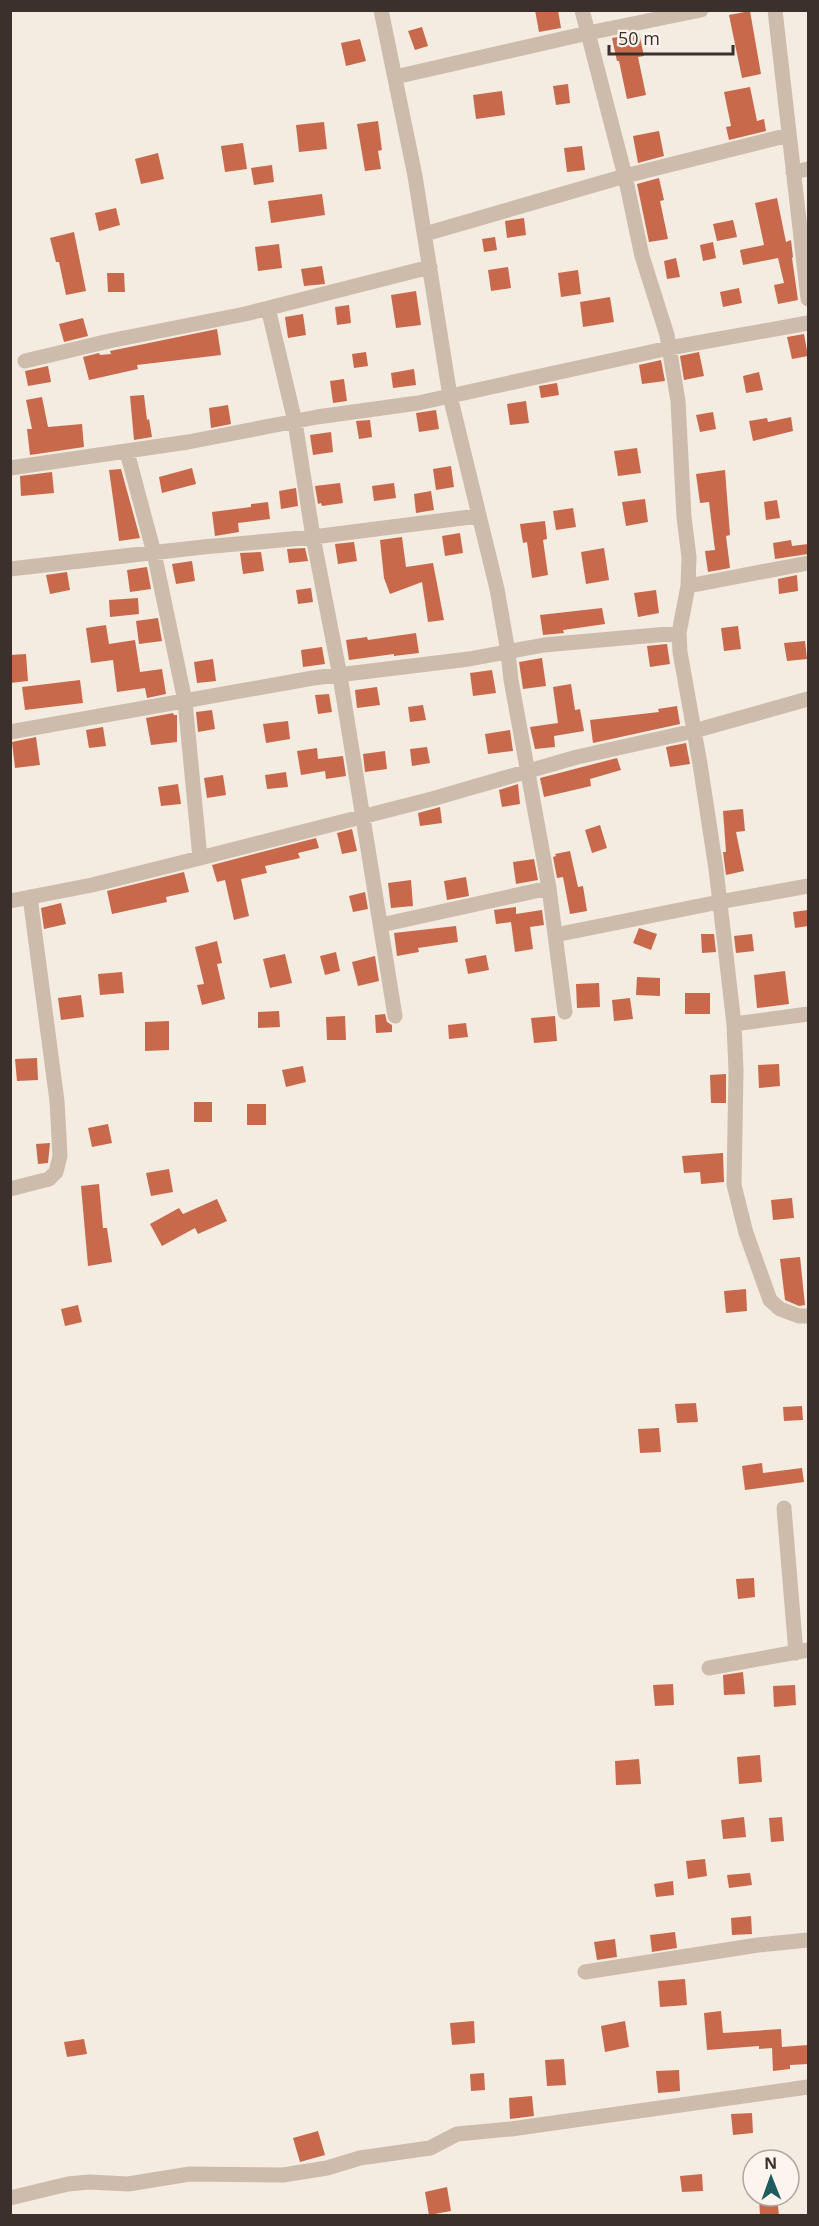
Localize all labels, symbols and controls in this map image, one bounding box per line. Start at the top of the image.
scale bar [609,18,734,56]
text: 50 m [618,26,660,50]
north arrow [741,2148,801,2208]
text: N [764,2152,777,2174]

